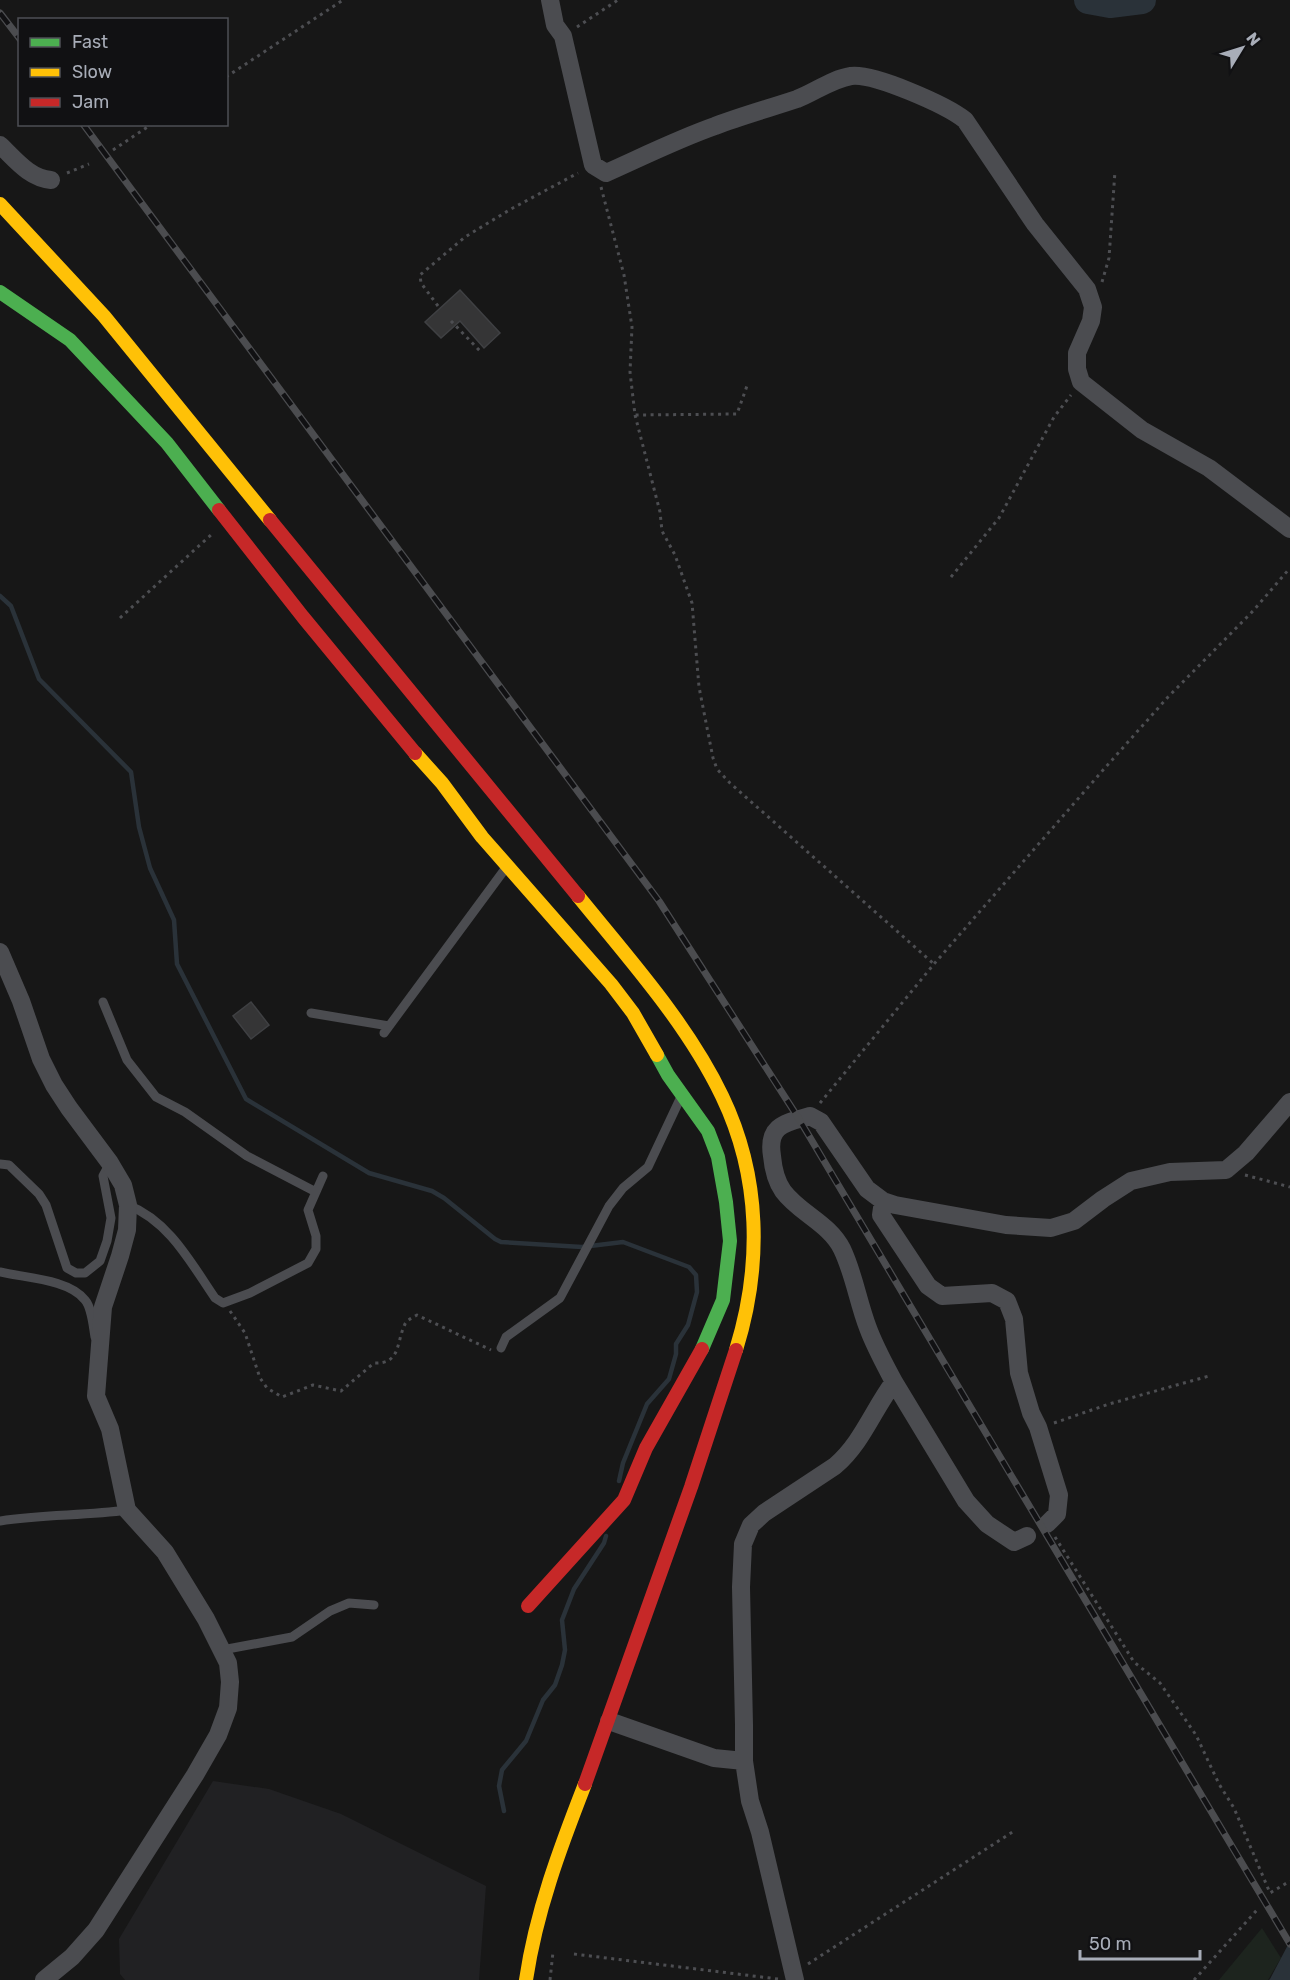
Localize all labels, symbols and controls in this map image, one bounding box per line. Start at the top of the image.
legend [18,18,228,126]
north arrow [1212,18,1272,78]
text: N [1242,29,1264,49]
text: Fast [72,31,108,53]
text: Slow [72,61,112,83]
text: Jam [72,91,109,113]
scale bar [1080,1923,1200,1961]
text: 50 m [1089,1933,1132,1955]

